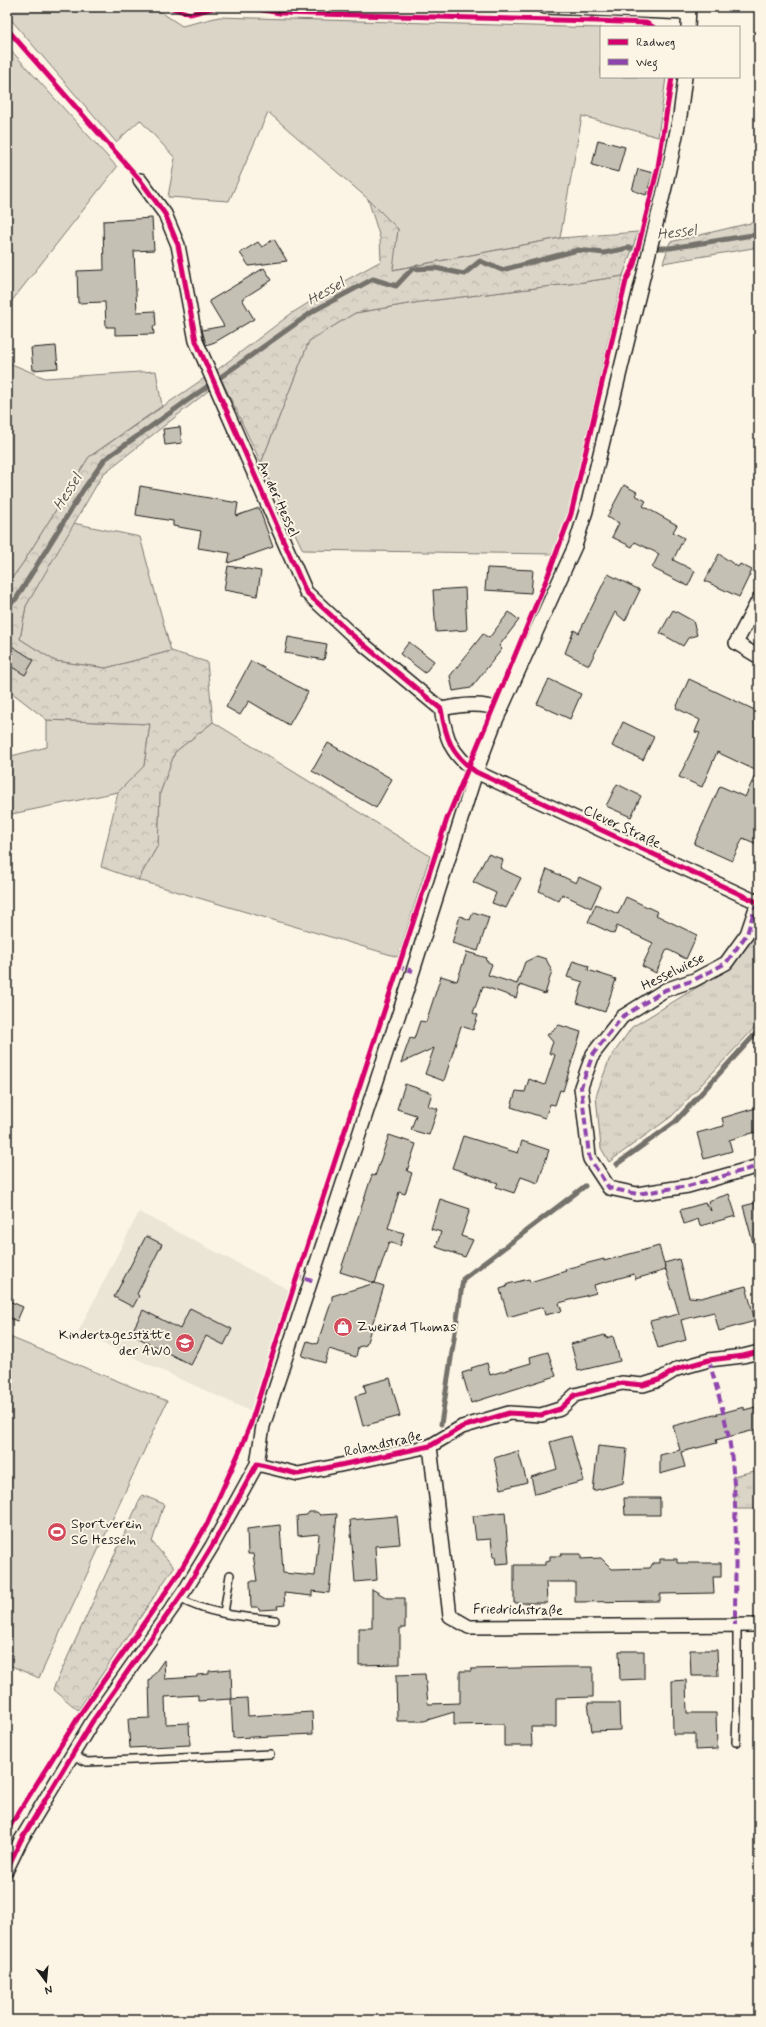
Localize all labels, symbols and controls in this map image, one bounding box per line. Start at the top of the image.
legend [600,26,740,78]
text: Radweg [636,35,675,51]
text: Weg [636,55,658,72]
water label: Hessel [656,221,699,245]
water label: Hessel [304,273,349,310]
street label: An der Hessel [253,458,303,540]
water label: Hessel [49,469,88,514]
street label: Clever Straße [580,801,664,853]
street label: Hesselwiese [638,949,708,995]
shop icon: Zweirad Thomas [332,1316,354,1338]
place label: Zweirad Thomas [357,1318,456,1336]
place label: Kindertagesstätte der AWO [59,1326,171,1360]
school or university icon: Kindertagesstätte der AWO [174,1332,196,1354]
street label: Rolandstraße [342,1427,424,1461]
place label: Sportverein SG Hesseln [71,1515,142,1549]
sports icon: Sportverein SG Hesseln [46,1521,68,1543]
street label: Friedrichstraße [473,1600,563,1620]
north arrow [26,1961,66,2001]
text: N [43,1982,54,1997]

